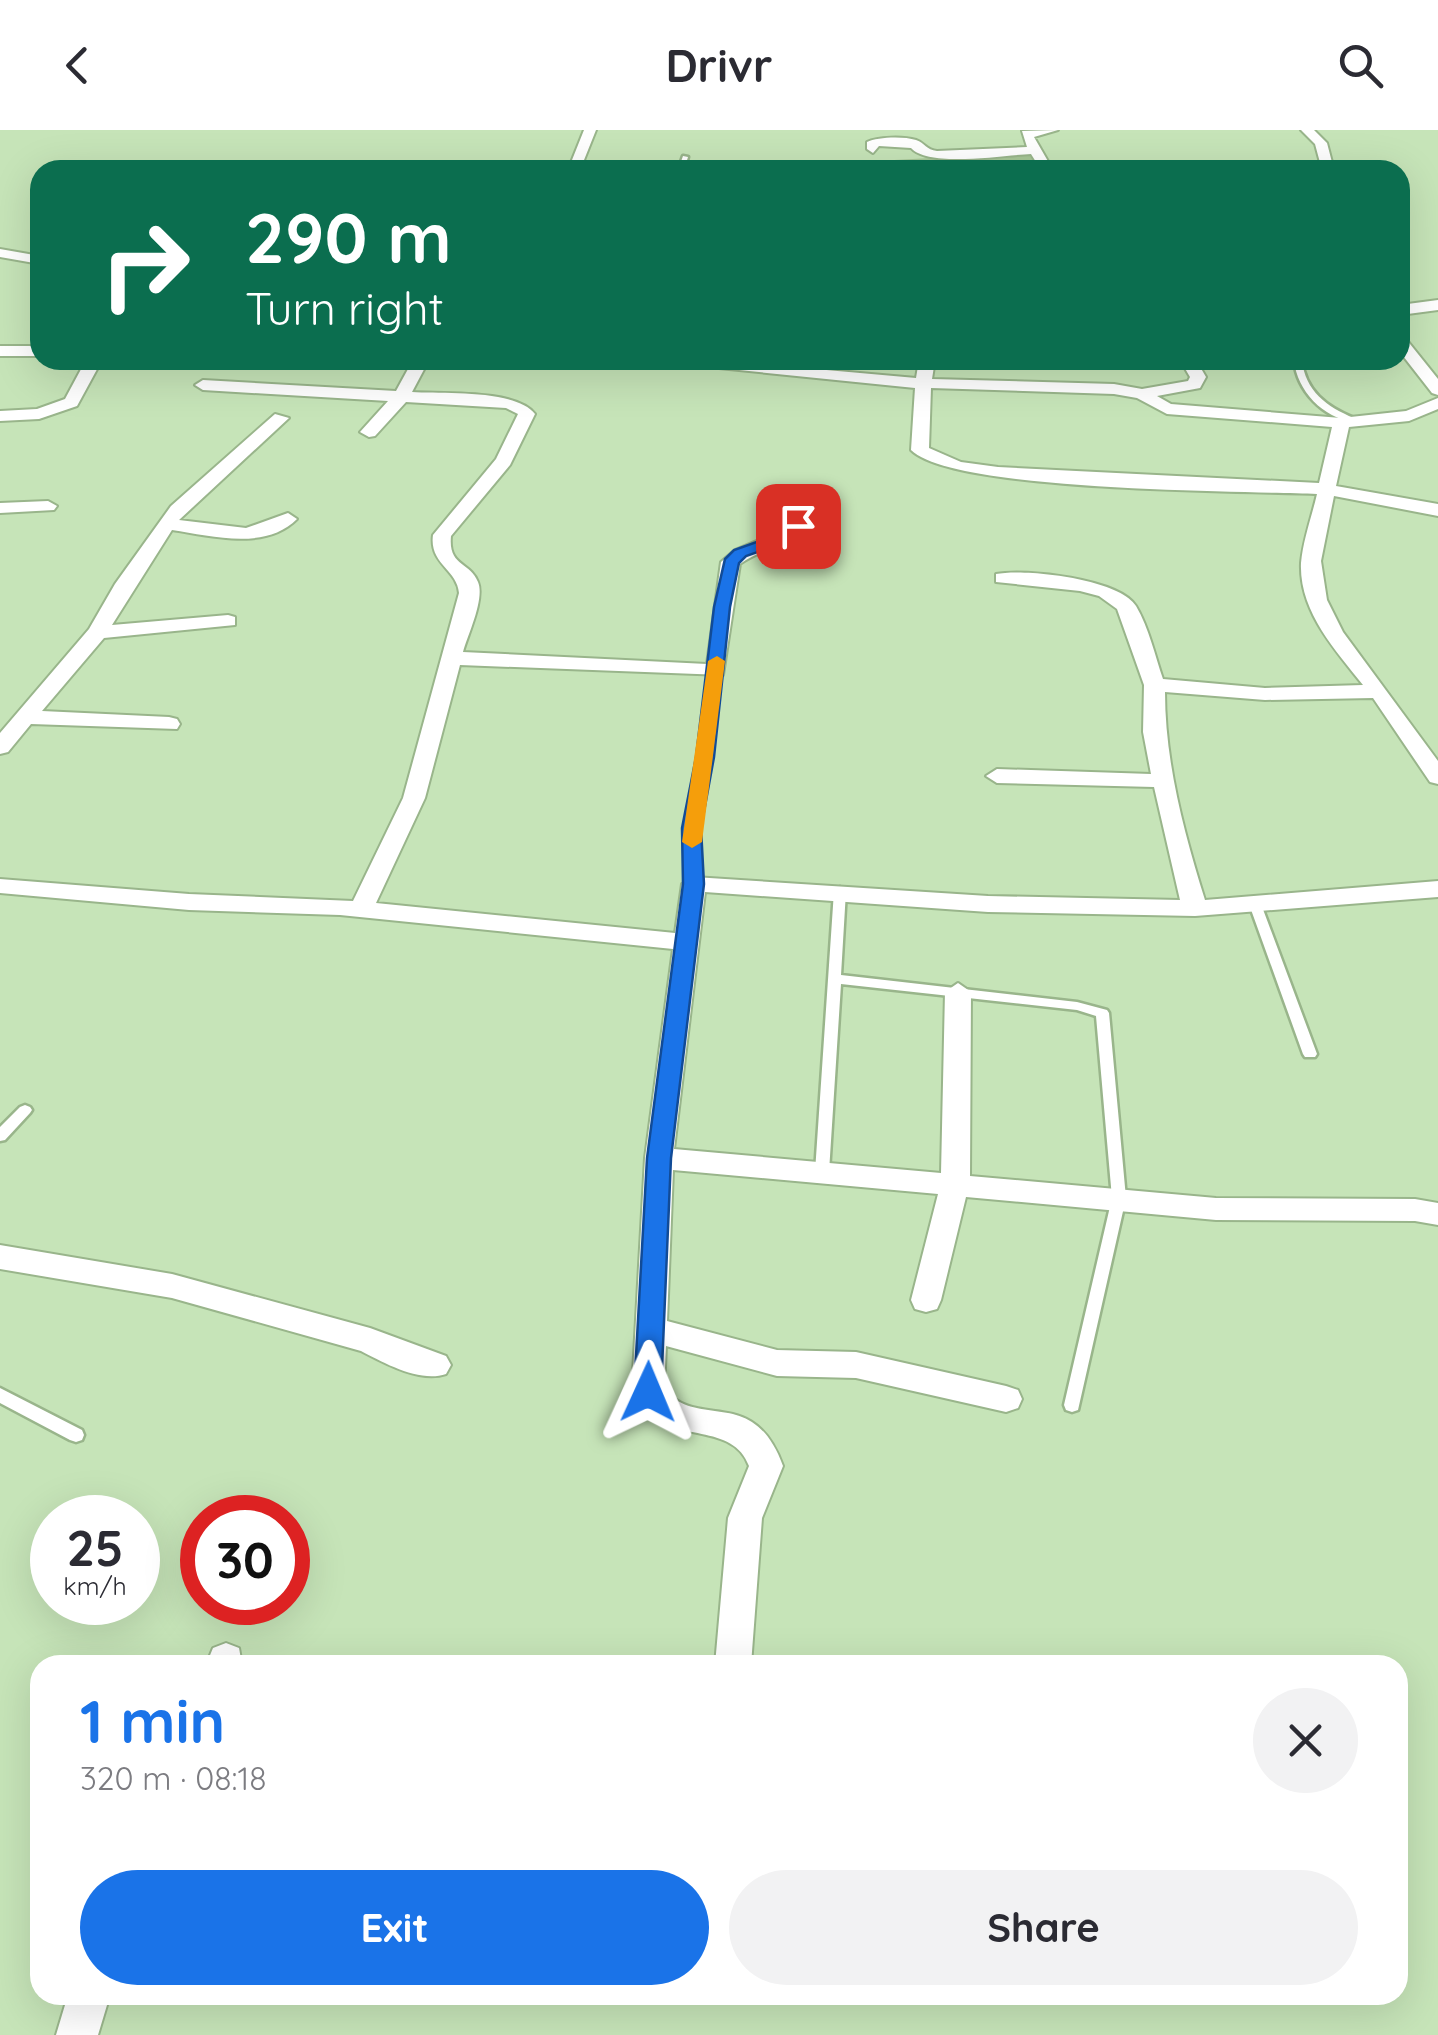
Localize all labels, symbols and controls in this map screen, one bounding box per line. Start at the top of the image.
text: Drivr [665,37,773,93]
icon: back [50,38,105,93]
icon: search [1333,38,1388,93]
text: 290 m [245,193,452,281]
icon: right [80,200,210,330]
text: Turn right [245,280,444,336]
pin [756,484,841,569]
icon: arrive [771,499,826,554]
position arrow [596,1340,700,1444]
speed limit sign: 30 [180,1495,310,1625]
text: 25 [66,1516,124,1579]
text: km/h [63,1570,127,1601]
text: 1 min [80,1683,225,1758]
button: close [1253,1688,1358,1793]
text: 320 m · 08:18 [80,1758,267,1798]
button: Exit [80,1870,709,1985]
button: Share [729,1870,1358,1985]

